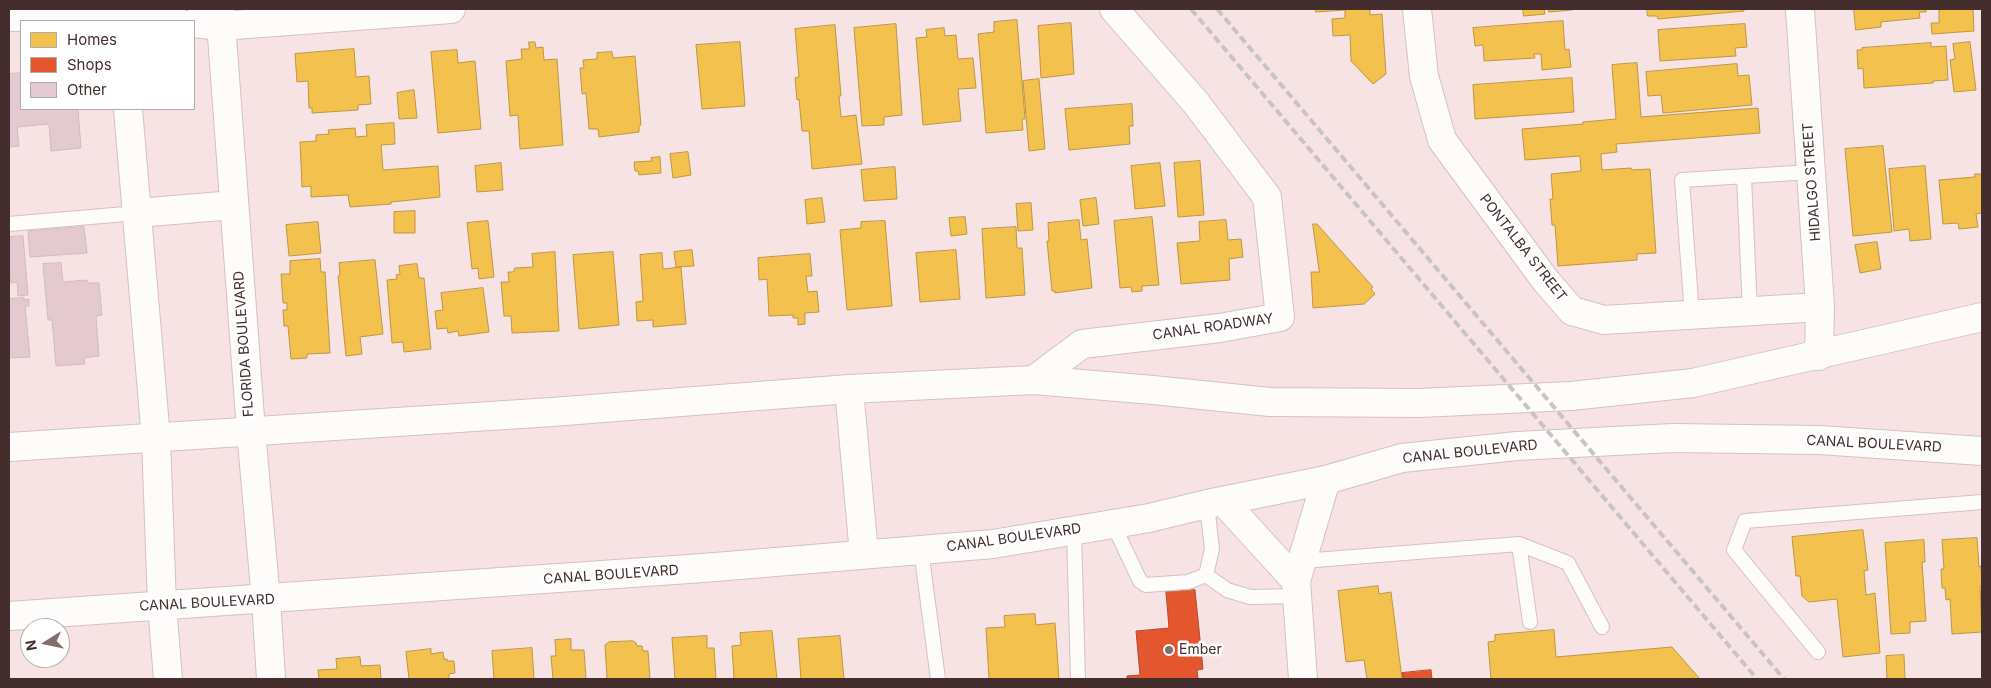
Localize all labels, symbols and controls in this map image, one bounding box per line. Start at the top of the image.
legend [20,20,195,110]
text: Homes [67,30,117,49]
text: Shops [67,55,112,74]
text: Other [67,80,107,99]
street label: HIDALGO STREET [1799,122,1825,242]
street label: PONTALBA STREET [1476,191,1570,305]
street label: FLORIDA BOULEVARD [231,270,257,418]
street label: CANAL ROADWAY [1152,310,1274,344]
street label: CANAL BOULEVARD [1806,432,1942,456]
street label: CANAL BOULEVARD [1402,437,1538,467]
street label: CANAL BOULEVARD [946,520,1082,556]
street label: CANAL BOULEVARD [543,562,679,588]
street label: CANAL BOULEVARD [139,591,275,615]
north arrow [20,618,70,668]
text: N [21,639,40,652]
place label: Ember [1179,642,1222,658]
marker: Ember [1163,644,1175,656]

